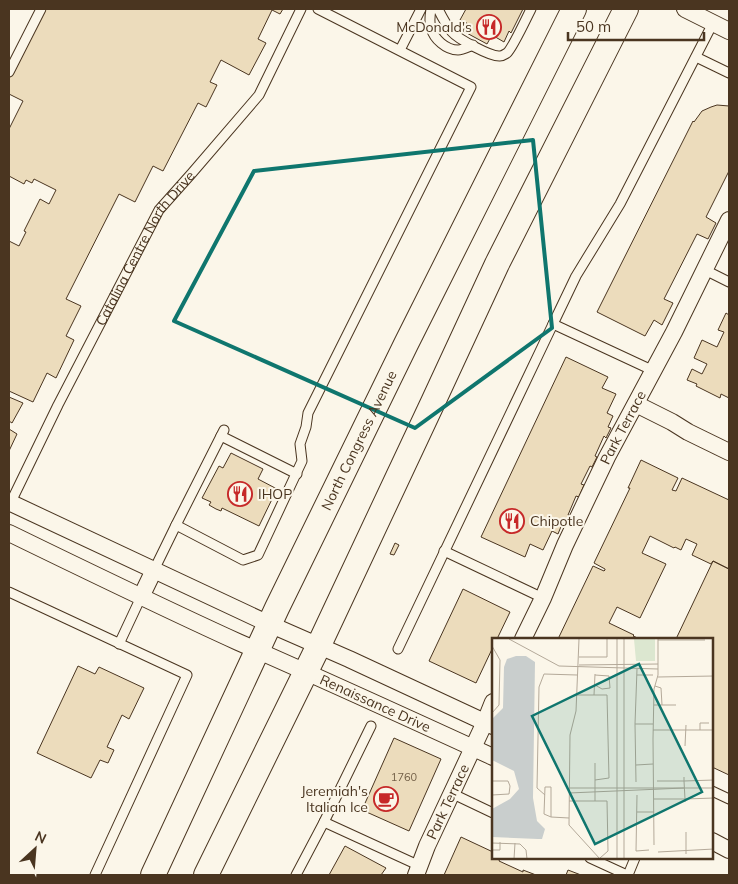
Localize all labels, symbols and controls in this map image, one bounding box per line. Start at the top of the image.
scale bar [568,10,704,42]
restaurant icon: McDonald's [476,14,502,40]
text: 50 m [576,17,611,36]
place label: McDonald's [396,18,472,36]
street label: Catalina Centre North Drive [92,167,199,329]
street label: North Congress Avenue [317,367,401,513]
street label: Park Terrace [596,387,650,467]
restaurant icon: IHOP [227,481,253,507]
place label: IHOP [258,485,292,503]
restaurant icon: Chipotle [499,508,525,534]
place label: Chipotle [530,512,583,530]
inset map [492,638,713,859]
street label: Renaissance Drive [317,670,433,736]
street label: Park Terrace [422,761,473,842]
house number: 1760 [391,770,418,784]
place label: Jeremiah's Italian Ice [301,782,368,816]
cafe icon: Jeremiah's Italian Ice [373,786,399,812]
north arrow [10,824,60,874]
text: N [32,827,49,848]

